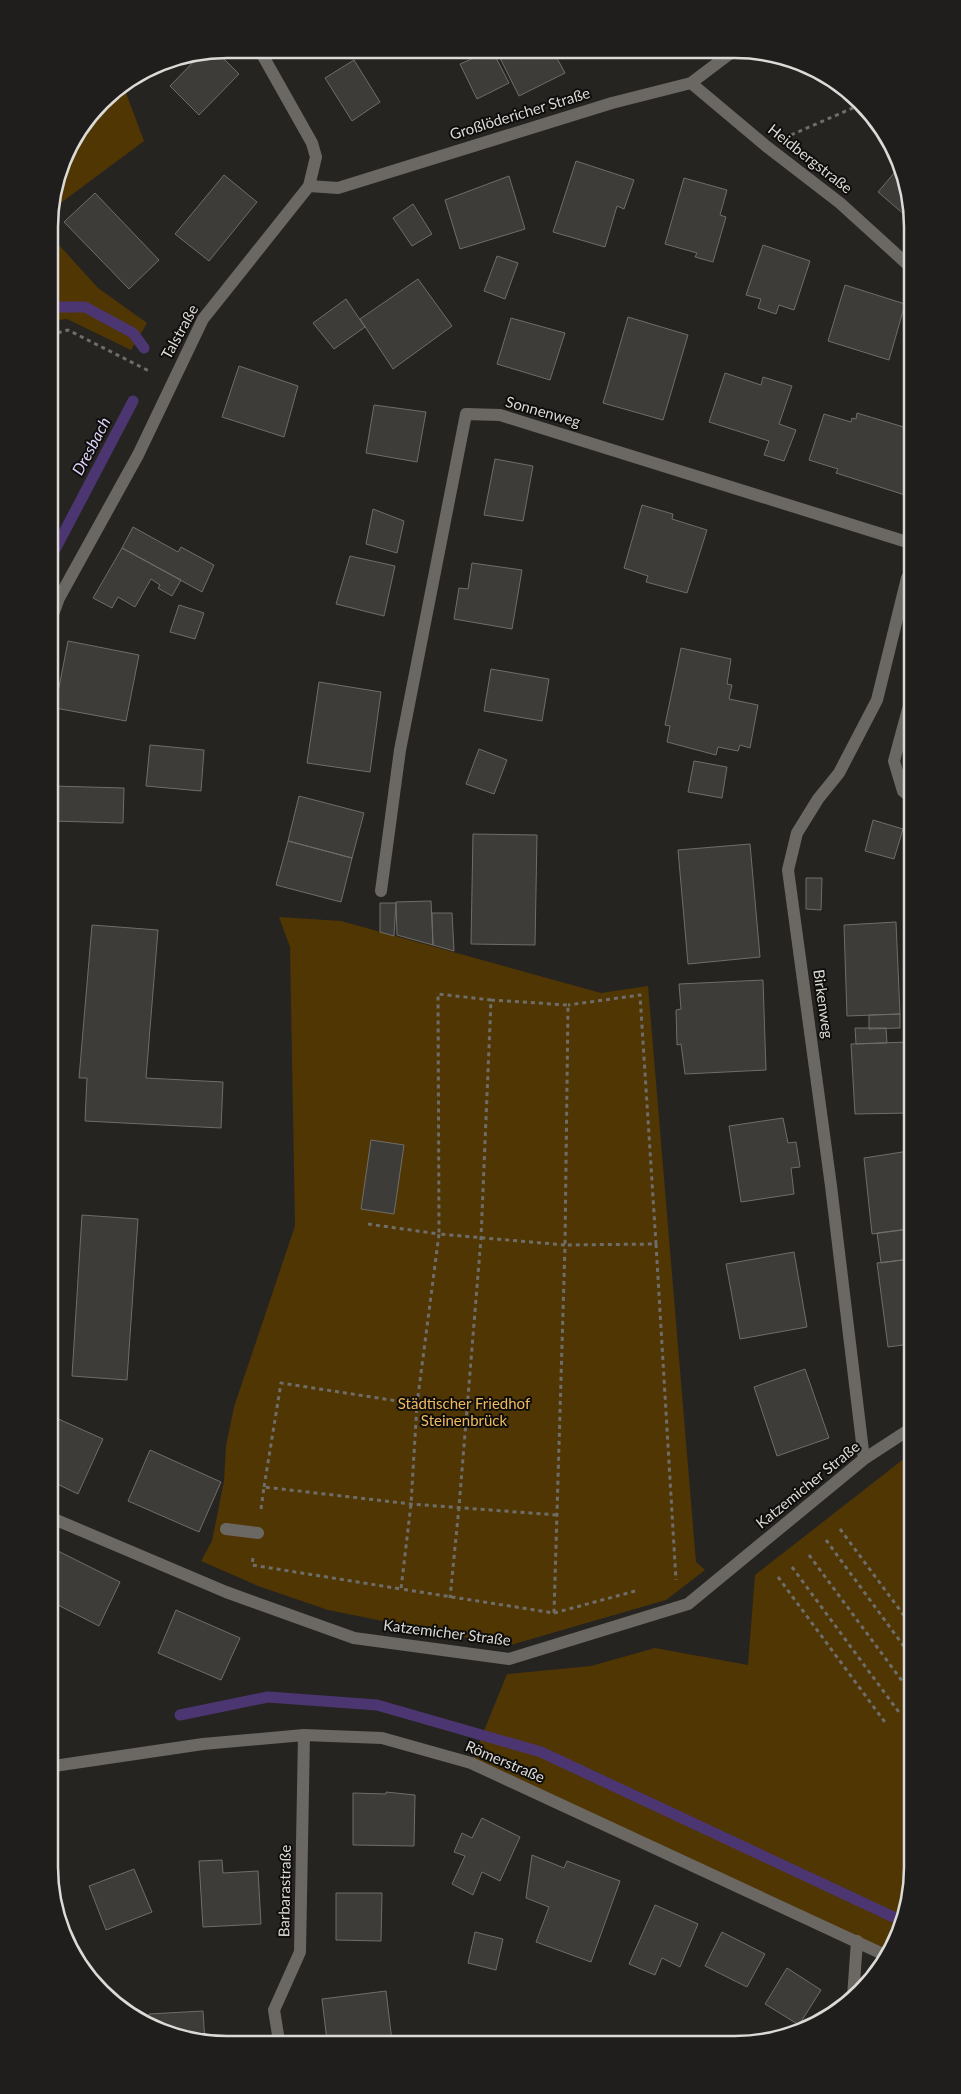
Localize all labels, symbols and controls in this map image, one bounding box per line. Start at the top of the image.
street label: Großlödericher Straße [447,83,592,143]
street label: Heidbergstraße [765,120,856,197]
street label: Talstraße [157,301,201,362]
street label: Sonnenweg [504,392,583,430]
water label: Dresbach [67,414,114,478]
street label: Birkenweg [810,968,838,1040]
park label: Städtischer Friedhof Steinenbrück [398,1394,531,1429]
street label: Katzemicher Straße [752,1437,863,1532]
street label: Katzemicher Straße [382,1615,512,1649]
street label: Römerstraße [463,1736,548,1786]
street label: Barbarastraße [274,1845,294,1937]

